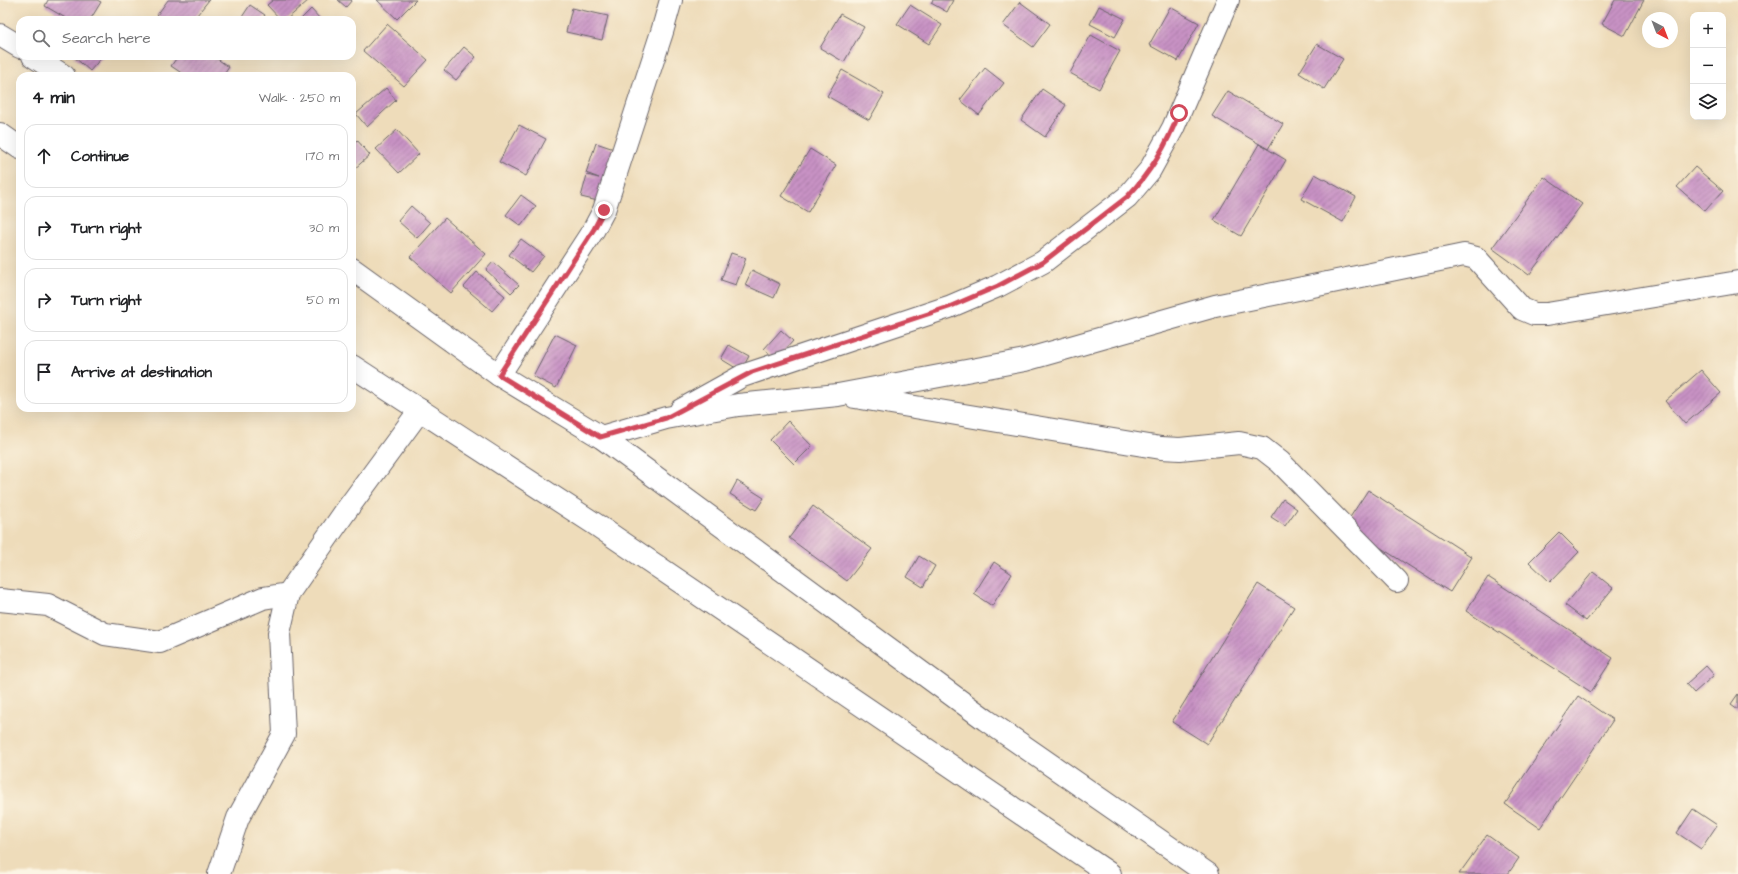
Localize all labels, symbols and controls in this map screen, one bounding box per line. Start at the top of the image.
north arrow [1642,12,1678,48]
map controls [1690,12,1726,120]
button: + [1690,12,1726,48]
search box [16,16,356,60]
icon: search [30,27,52,49]
text: Search here [62,28,151,49]
button: − [1690,48,1726,84]
button: layers [1690,84,1726,120]
text: 4 min [32,86,75,110]
text: Walk · 250 m [259,89,340,107]
route start [1170,104,1188,122]
icon: ahead [33,145,55,167]
text: Continue [71,146,129,167]
text: 170 m [306,147,339,165]
route end [595,201,613,219]
icon: right [33,217,55,239]
text: Turn right [71,218,142,239]
text: 30 m [309,219,339,237]
icon: right [33,289,55,311]
text: Turn right [71,290,142,311]
text: 50 m [306,291,339,309]
icon: arrive [33,361,55,383]
text: Arrive at destination [71,362,212,383]

